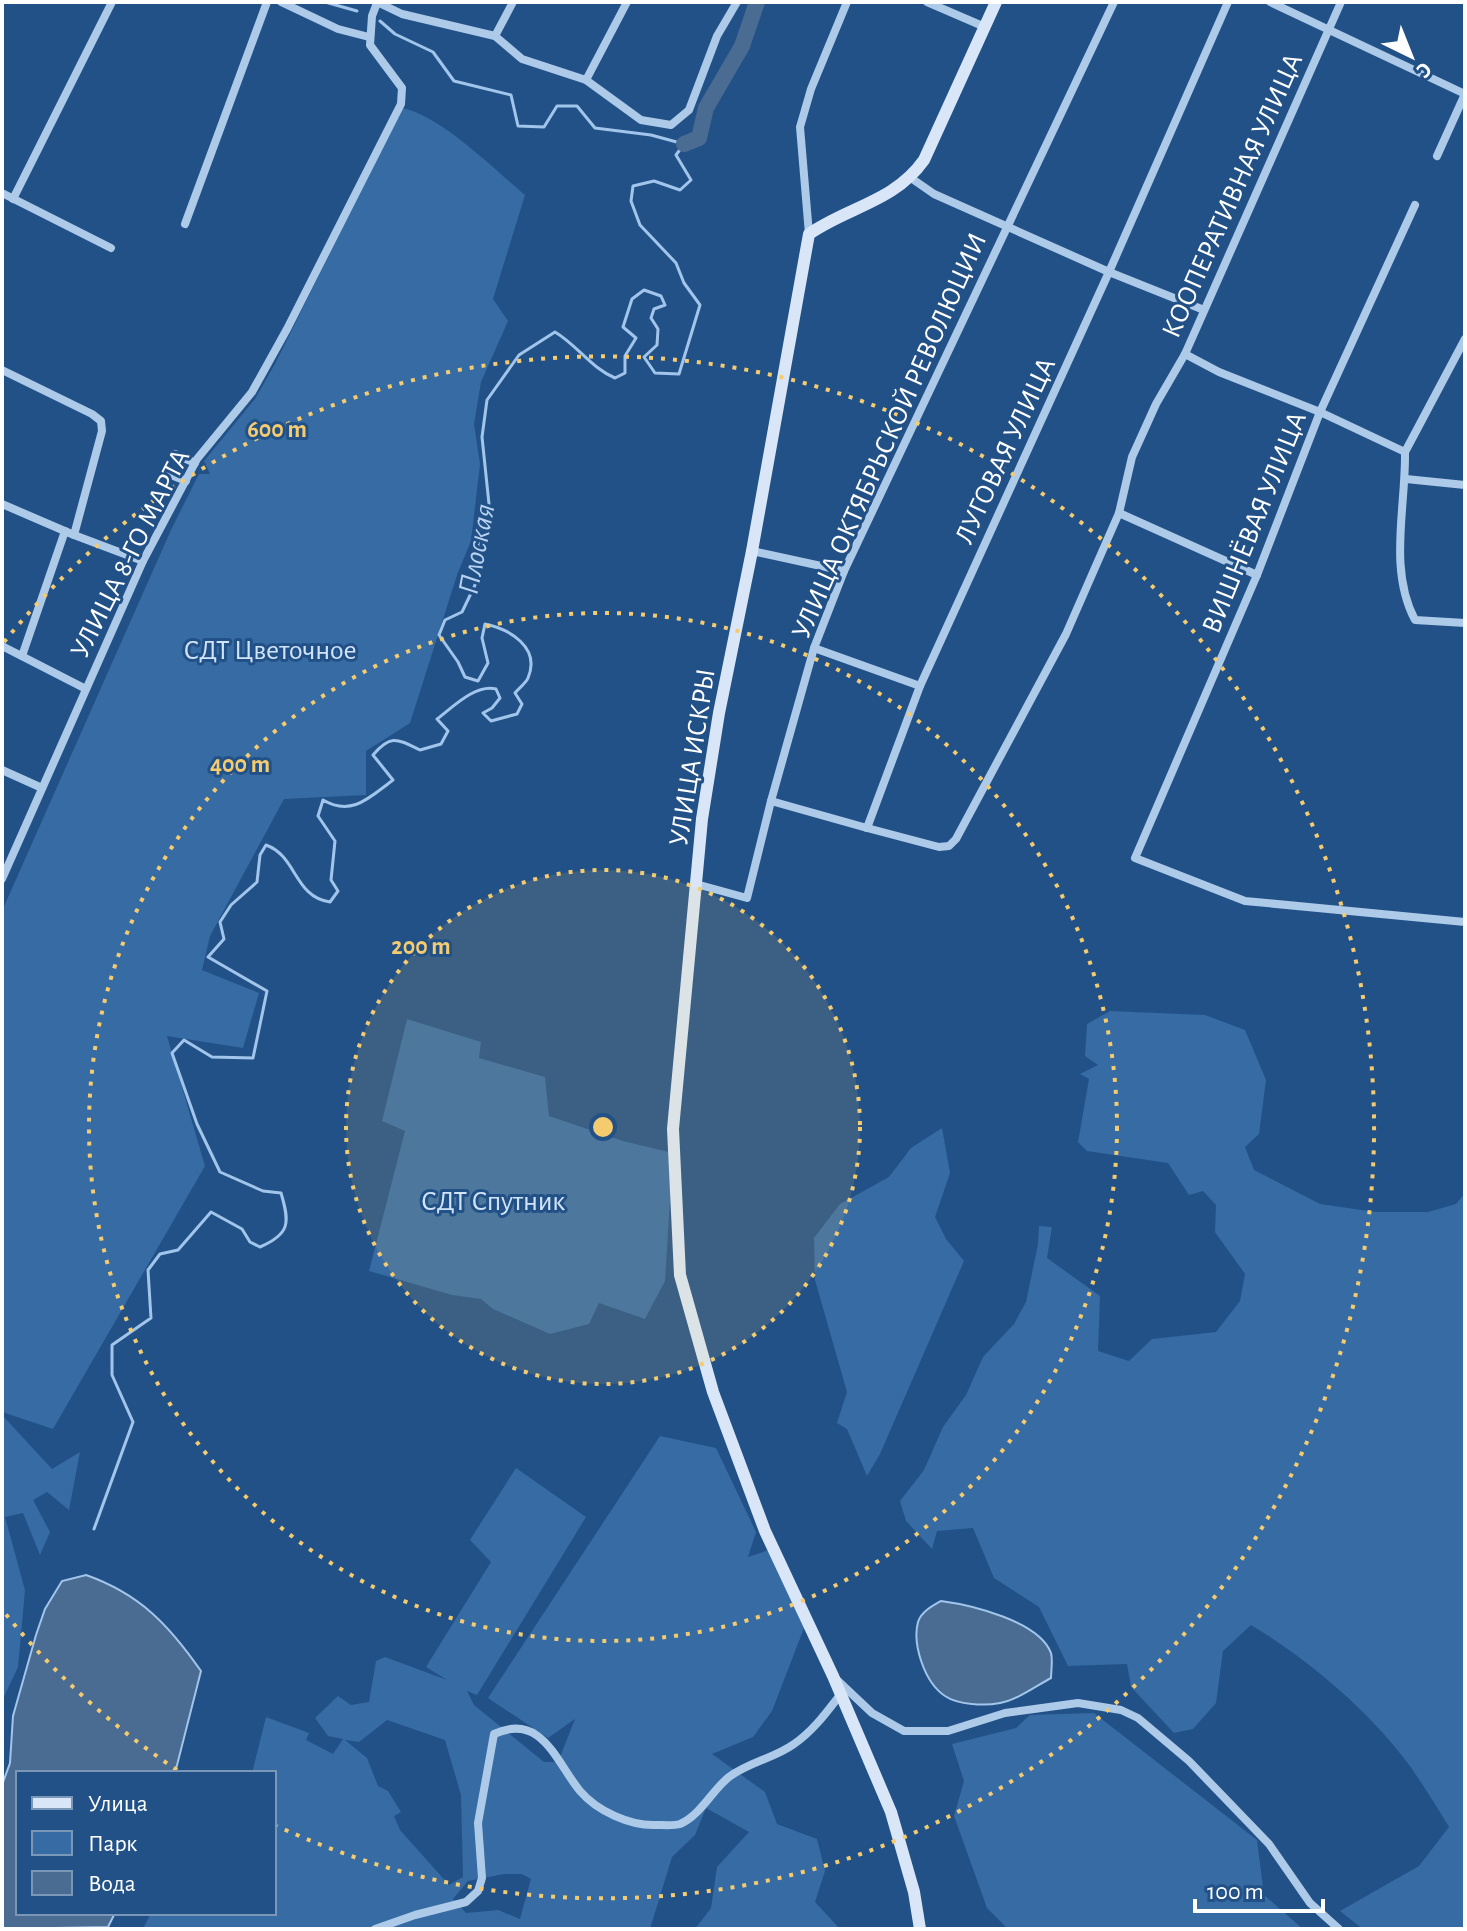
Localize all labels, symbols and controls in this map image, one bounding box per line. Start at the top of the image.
north arrow [1371,16,1451,96]
street label: КООПЕРАТИВНАЯ УЛИЦА [1157,50,1308,342]
text: С [1412,58,1436,82]
street label: УЛИЦА ОКТЯБРЬСКОЙ РЕВОЛЮЦИИ [786,228,992,643]
street label: ЛУГОВАЯ УЛИЦА [950,353,1061,548]
street label: ВИШНЁВАЯ УЛИЦА [1196,407,1312,637]
text: 600 m [247,418,307,442]
street label: УЛИЦА 8-ГО МАРТА [66,445,195,663]
water label: Плоская [454,501,500,597]
park label: СДТ Цветочное [183,637,357,665]
street label: УЛИЦА ИСКРЫ [665,667,721,848]
text: 400 m [210,753,270,777]
text: 200 m [391,935,451,959]
centre of rings [589,1113,617,1141]
park label: СДТ Спутник [421,1188,565,1216]
legend [16,1771,276,1915]
text: Улица [88,1792,148,1816]
text: Парк [88,1832,137,1856]
scale bar [1195,1863,1323,1913]
text: Вода [88,1872,136,1896]
text: 100 m [1207,1880,1264,1904]

